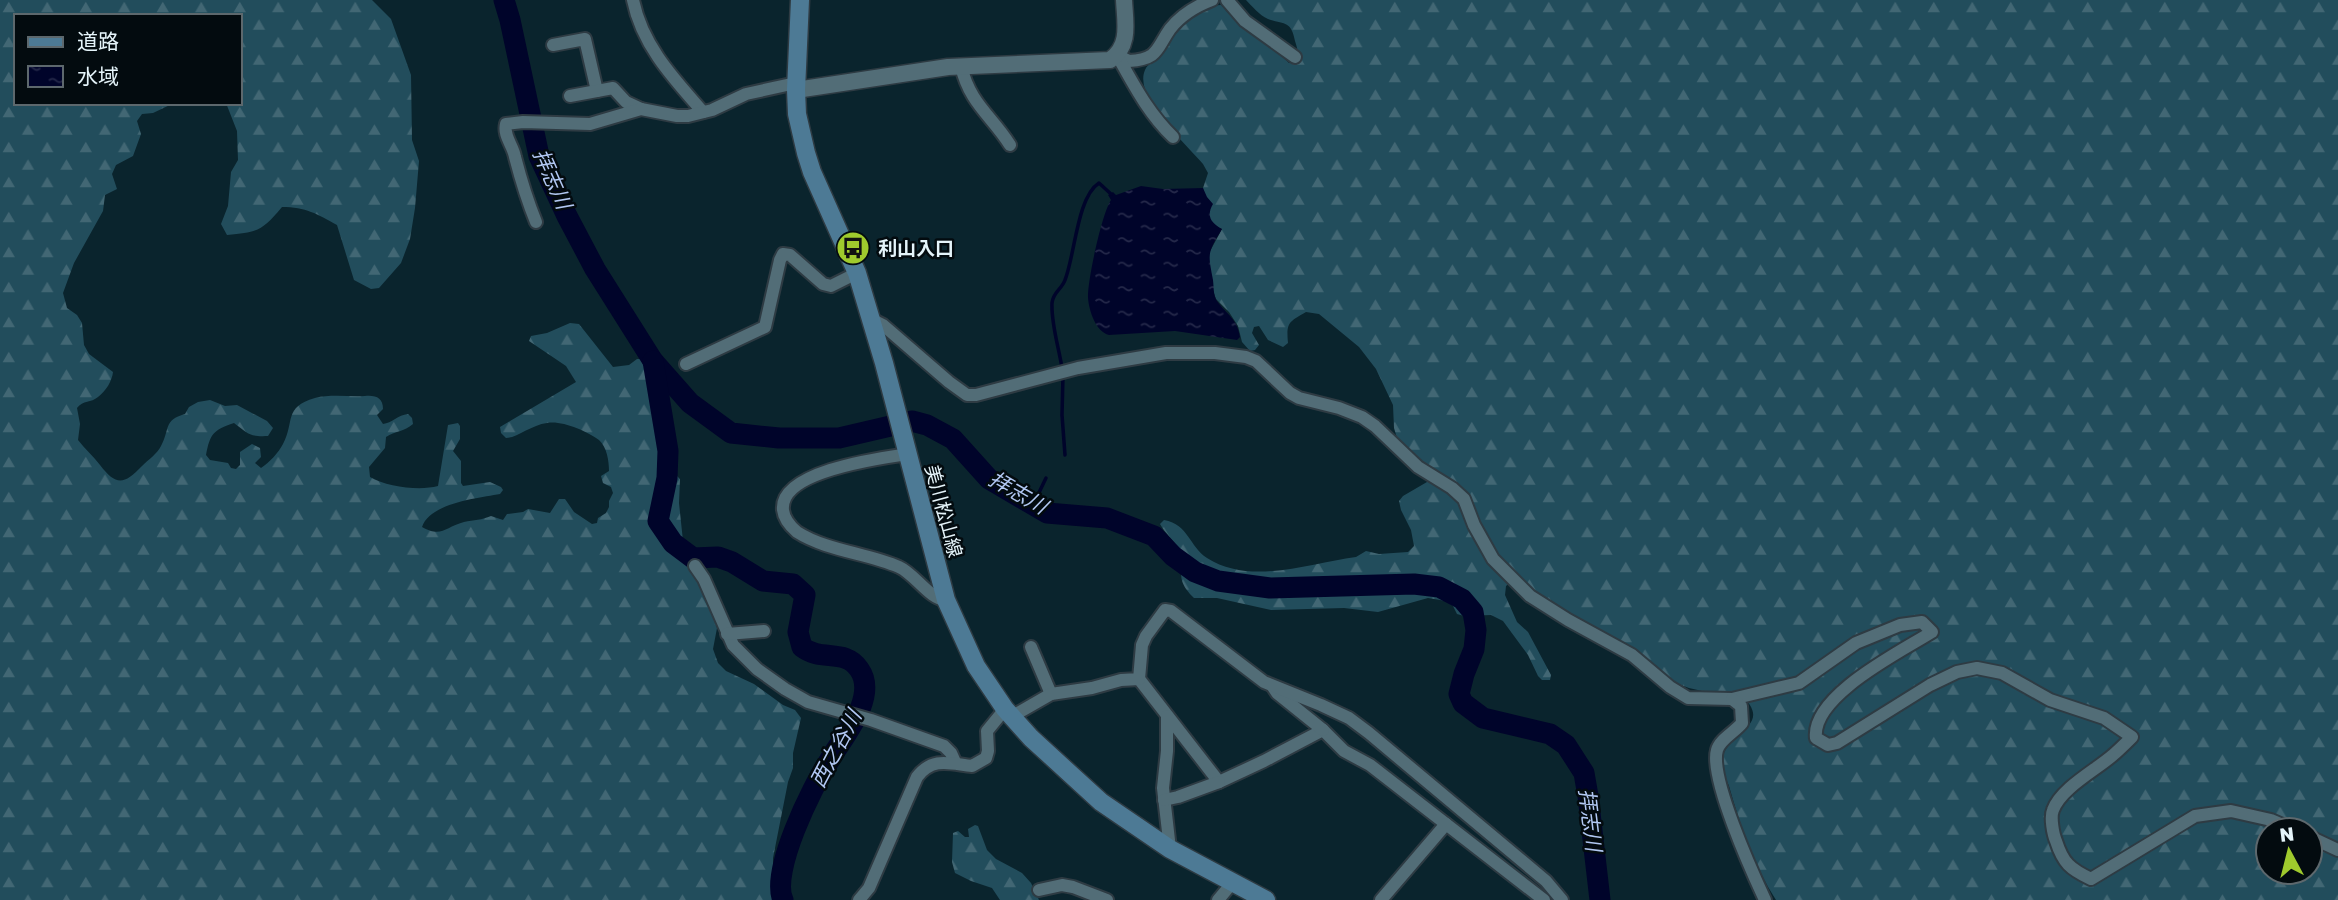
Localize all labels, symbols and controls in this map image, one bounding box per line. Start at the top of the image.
legend [14,14,242,105]
text: 道路 [77,28,119,54]
text: 水域 [77,63,119,89]
water label: 拝志川 [528,145,578,214]
bus stop icon: 利山入口 [834,229,872,267]
place label: 利山入口 [878,236,954,259]
street label: 美川松山線 [921,462,968,560]
water label: 拝志川 [985,465,1054,520]
water label: 西之谷川 [804,704,867,792]
water label: 拝志川 [1574,787,1608,855]
north arrow [2254,816,2324,886]
text: N [2278,821,2295,846]

